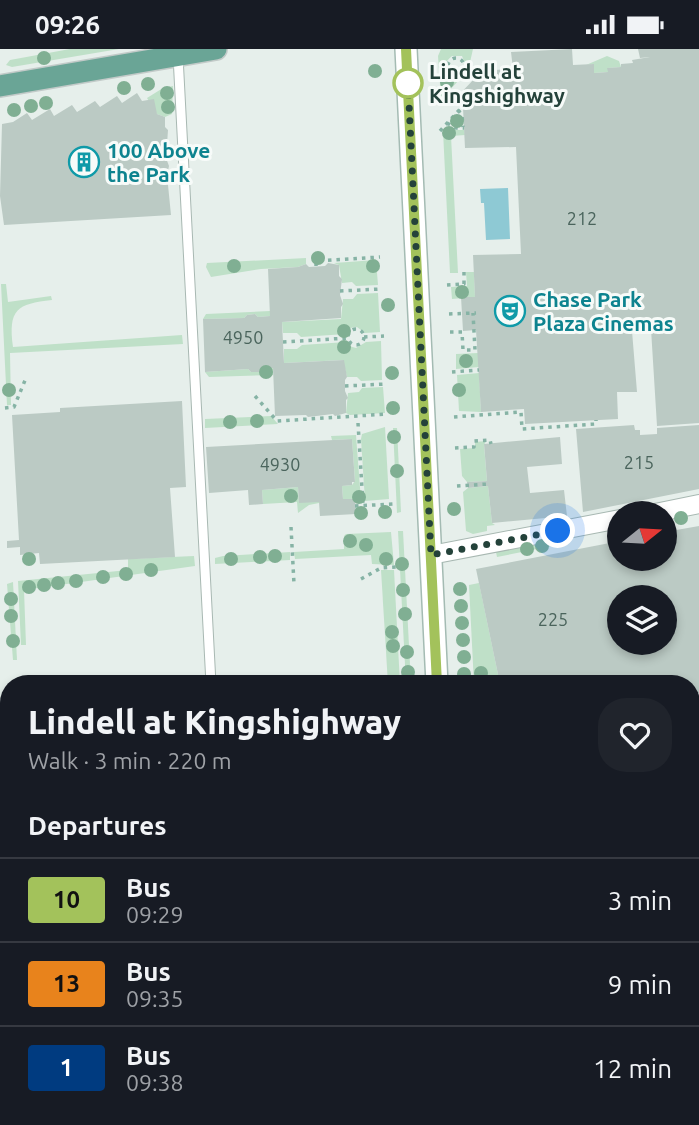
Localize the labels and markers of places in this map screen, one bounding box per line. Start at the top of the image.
place label: Lindell at Kingshighway [429,59,565,107]
marker: Lindell at Kingshighway [393,68,423,98]
place label: 100 Above the Park [107,138,210,186]
building icon: 100 Above the Park [67,145,101,179]
place label: Chase Park Plaza Cinemas [533,287,674,335]
theatre icon: Chase Park Plaza Cinemas [493,294,527,328]

